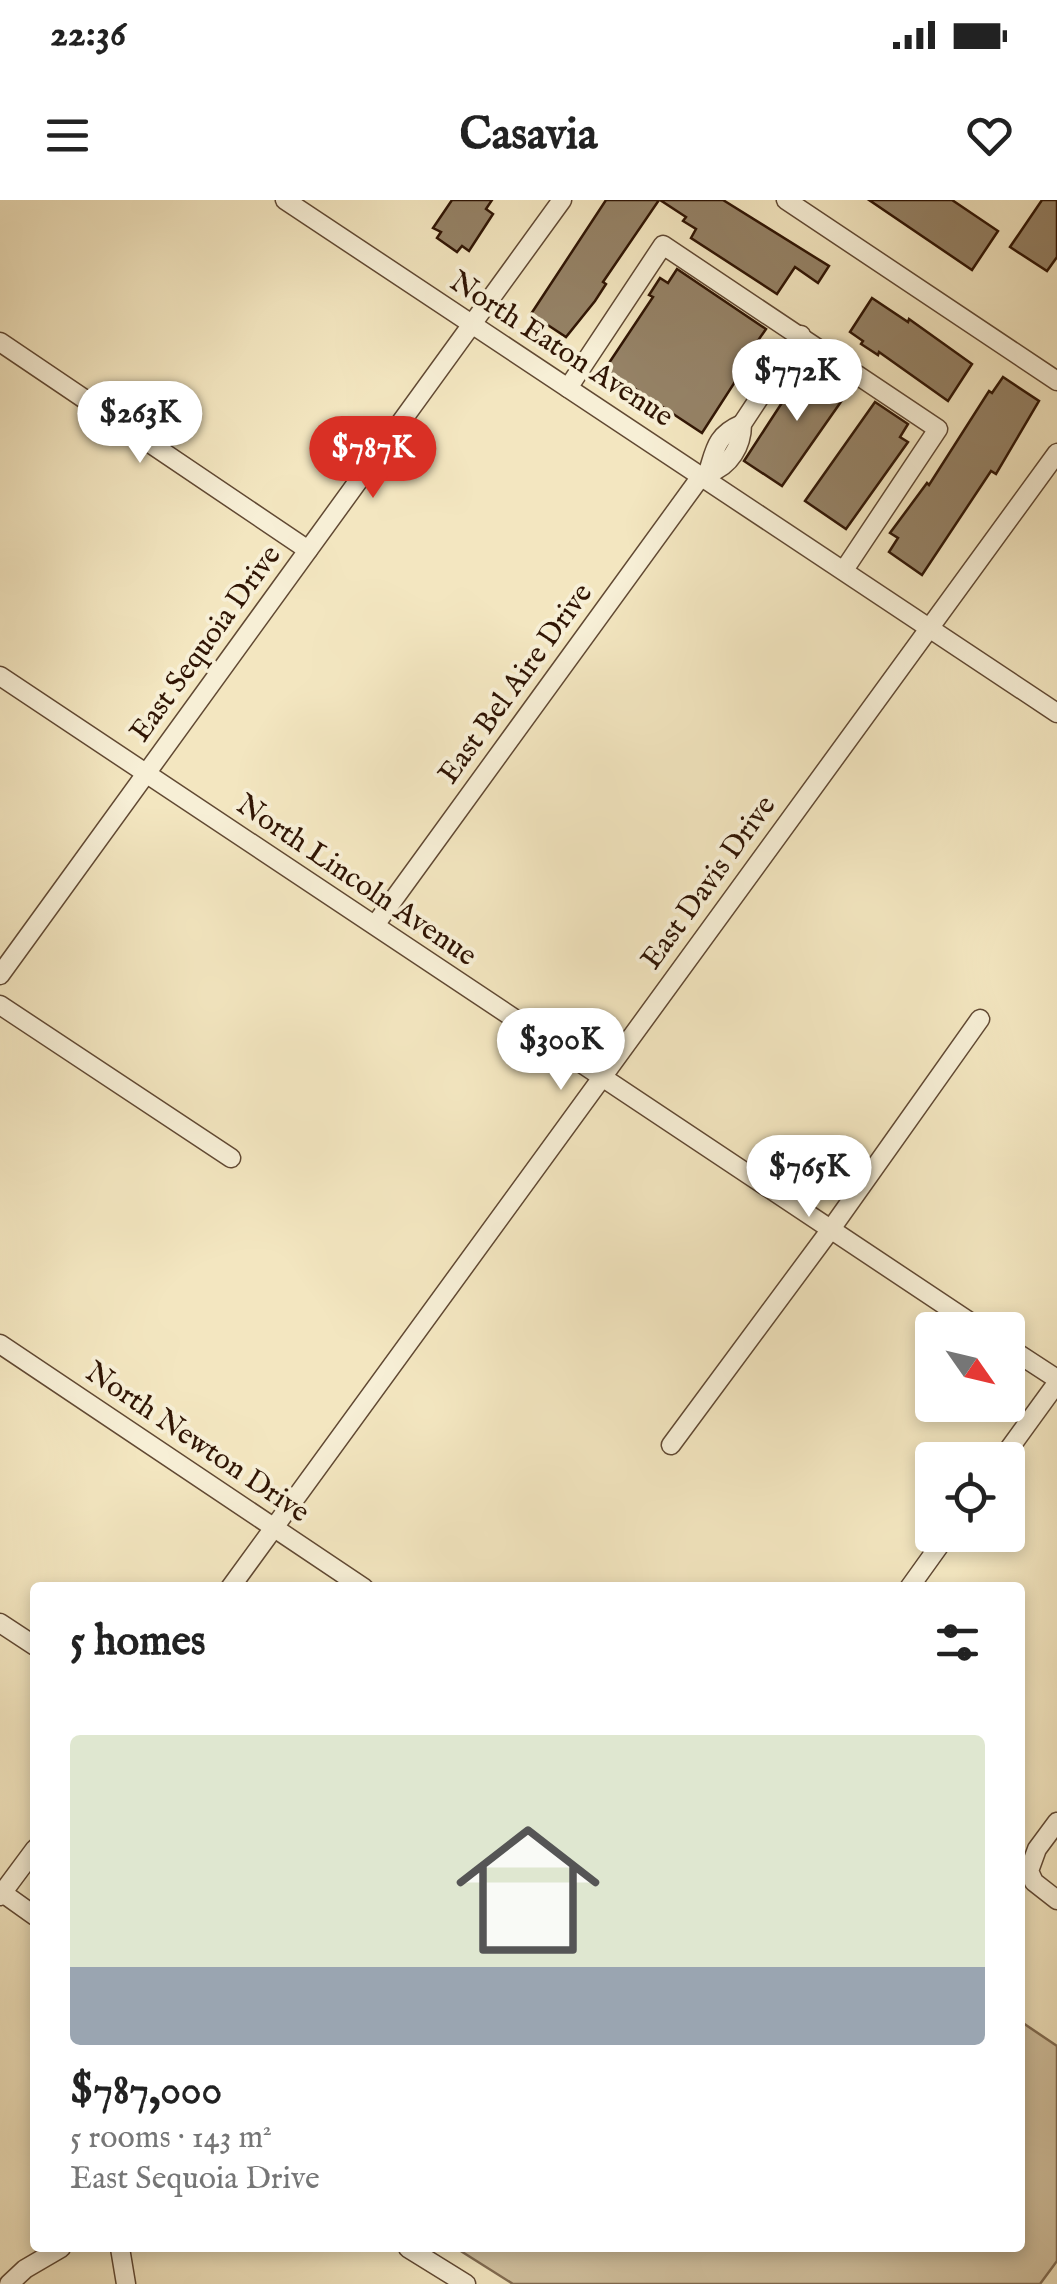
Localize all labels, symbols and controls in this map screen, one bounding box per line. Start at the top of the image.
text: 22:36 [50,11,126,59]
text: Casavia [460,107,597,164]
icon: menu [40,108,95,163]
icon: heart [962,108,1017,163]
street label: North Eaton Avenue [442,263,680,437]
pin: $772K [727,339,867,424]
text: $772K [754,351,840,392]
pin: $263K [70,381,210,466]
text: $263K [99,393,181,434]
pin: $787K [303,416,443,501]
text: $787K [331,428,415,469]
street label: East Sequoia Drive [122,538,290,750]
street label: East Bel Aire Drive [430,576,602,792]
street label: North Lincoln Avenue [229,786,483,976]
street label: East Davis Drive [633,788,785,978]
pin: $300K [491,1008,631,1093]
text: $300K [519,1020,603,1061]
pin: $765K [739,1135,879,1220]
text: $765K [769,1147,849,1188]
north arrow [915,1312,1025,1422]
map controls [915,1312,1025,1552]
street label: North Newton Drive [78,1354,316,1532]
button: locate [915,1442,1025,1552]
icon: filters [930,1615,985,1670]
text: 5 homes [70,1616,206,1669]
icon: home [438,1800,618,1980]
text: $787,000 [70,2065,222,2118]
text: 5 rooms · 143 m² [70,2118,272,2159]
text: East Sequoia Drive [70,2159,320,2200]

